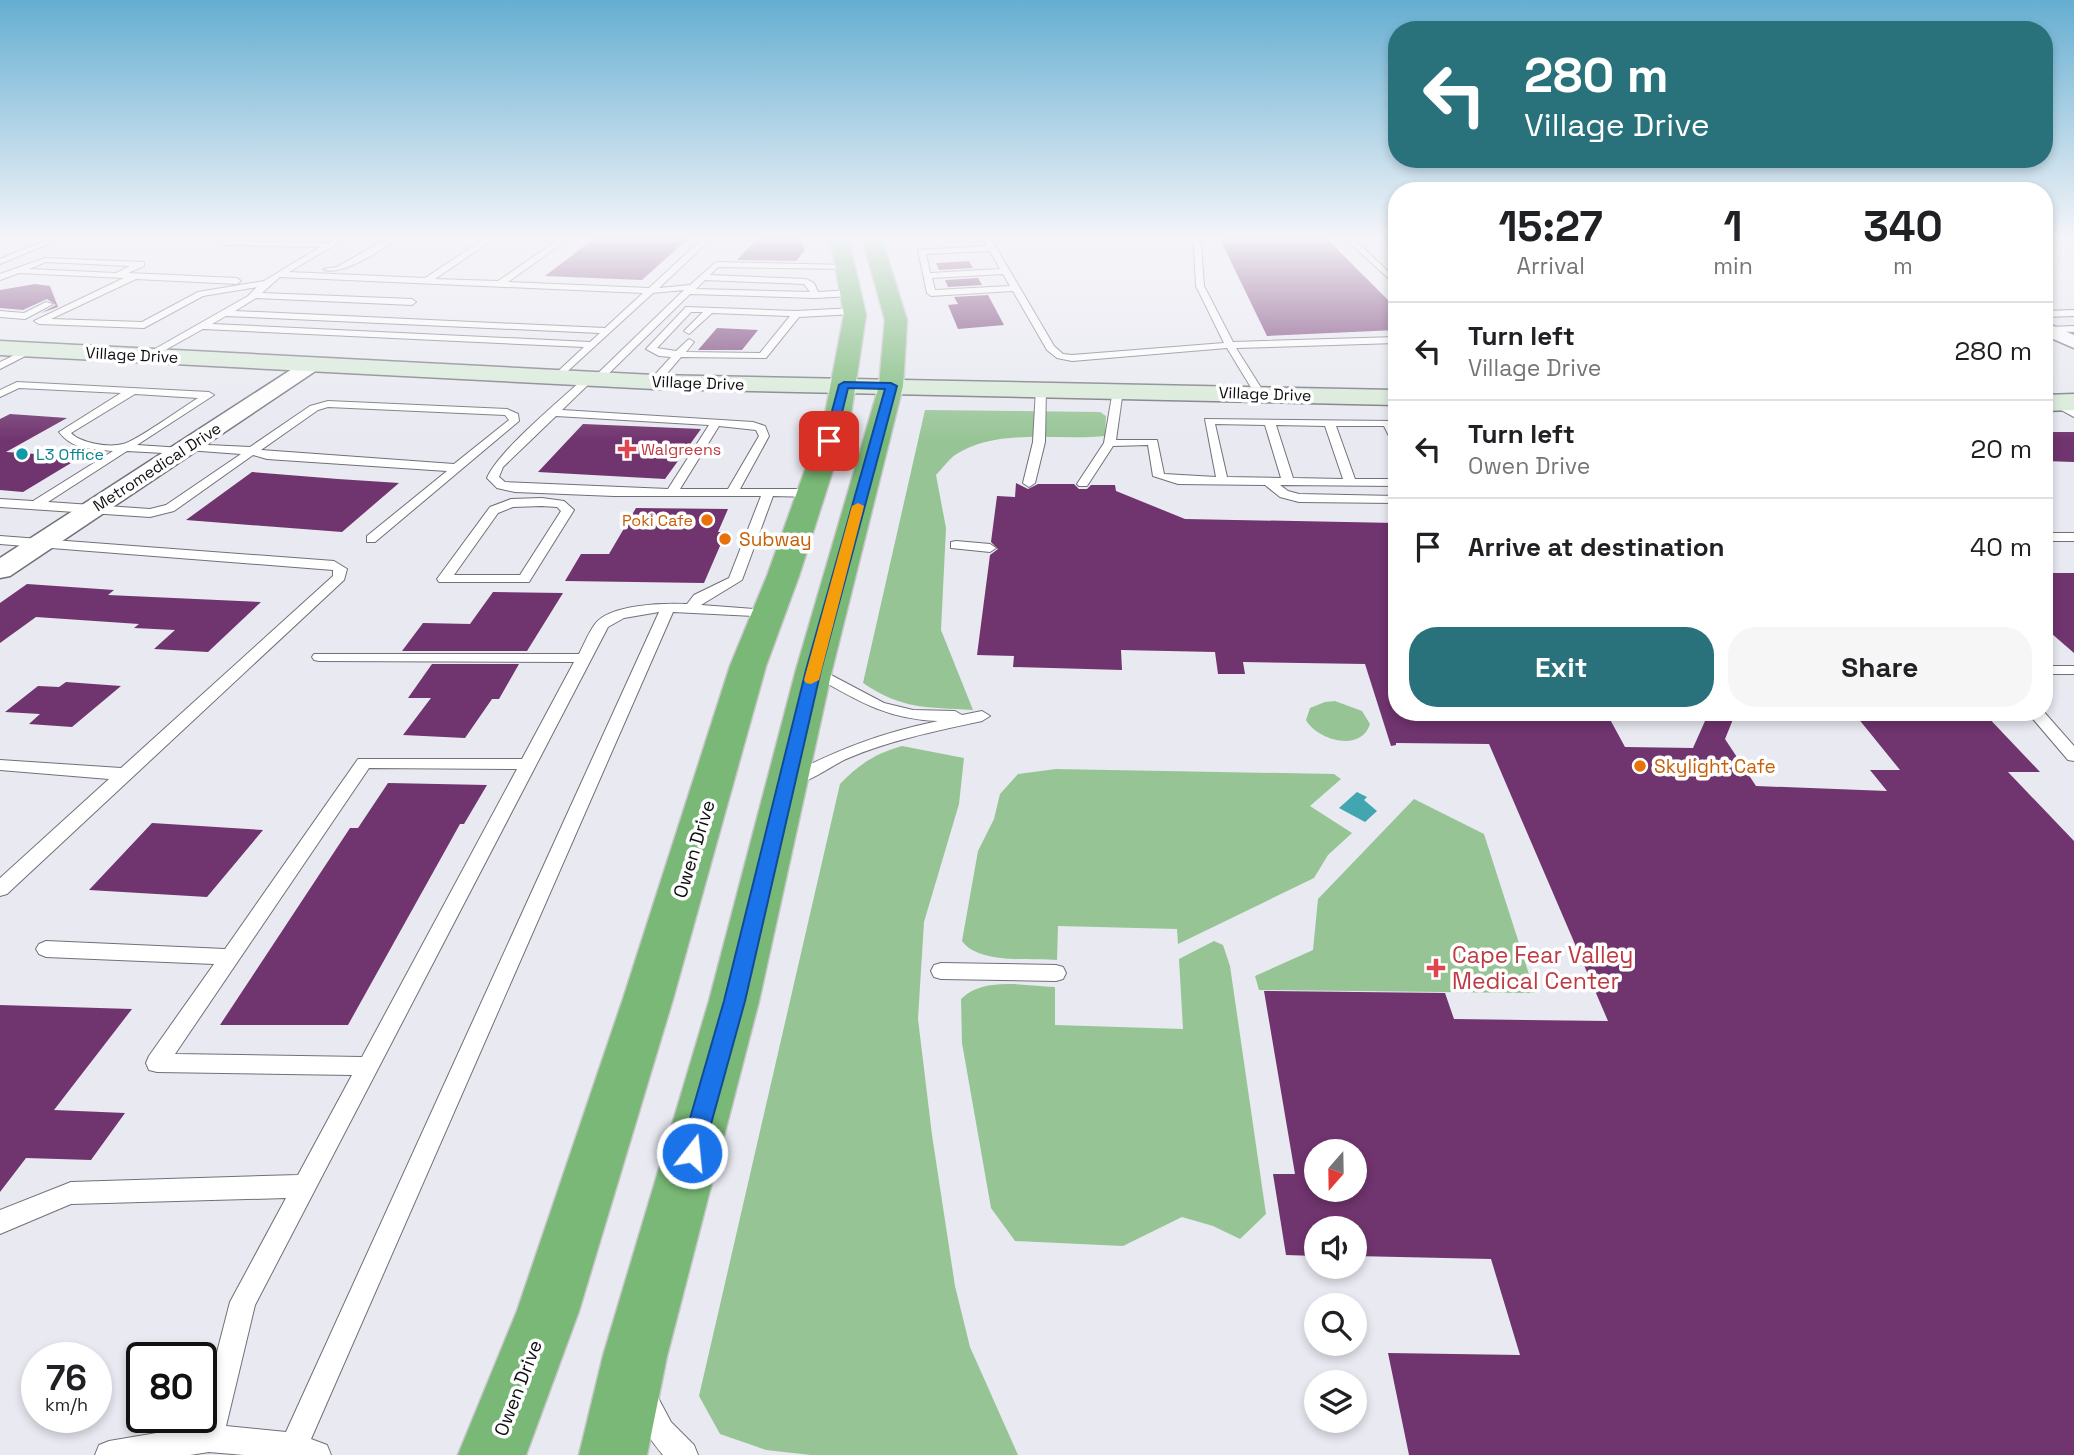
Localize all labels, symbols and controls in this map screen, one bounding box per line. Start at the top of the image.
text: 280 m [1524,44,1669,106]
icon: left [1409,49,1500,140]
text: Village Drive [1524,105,1710,145]
text: 15:27 [1498,200,1603,253]
text: 1 [1724,200,1743,253]
text: 340 [1863,200,1943,253]
text: Arrival [1516,251,1585,281]
text: min [1713,251,1753,281]
text: m [1893,251,1913,281]
text: Turn left [1468,319,1575,353]
icon: left [1409,332,1447,370]
text: 280 m [1954,334,2032,368]
street label: Village Drive [85,342,179,368]
text: Village Drive [1468,353,1601,383]
street label: Village Drive [651,371,745,395]
street label: Village Drive [1218,382,1312,406]
pin [799,411,859,471]
text: Turn left [1468,417,1575,451]
street label: Metromedical Drive [89,418,225,516]
icon: arrive [810,422,848,460]
icon: left [1409,430,1447,468]
text: 20 m [1971,432,2032,466]
place label: Walgreens [641,439,721,460]
marker: Walgreens [619,441,635,457]
place label: L3 Office [36,444,104,465]
marker: L3 Office [14,446,30,462]
text: Owen Drive [1468,451,1590,481]
place label: Poki Cafe [622,510,693,531]
marker: Poki Cafe [699,512,715,528]
place label: Subway [739,527,812,552]
icon: arrive [1409,528,1447,566]
text: Arrive at destination [1468,530,1725,564]
text: 40 m [1970,530,2032,564]
marker: Subway [717,531,733,547]
button: Exit [1409,627,1714,707]
button: Share [1728,627,2032,707]
place label: Skylight Cafe [1654,754,1776,779]
marker: Skylight Cafe [1632,758,1648,774]
street label: Owen Drive [667,797,721,901]
place label: Cape Fear Valley Medical Center [1452,940,1633,996]
marker: Cape Fear Valley Medical Center [1426,958,1446,978]
position arrow [655,1116,729,1190]
north arrow [1304,1139,1367,1202]
map controls [1304,1139,1367,1433]
button: sound [1304,1216,1367,1279]
button: search [1304,1293,1367,1356]
street label: Owen Drive [488,1336,548,1440]
speed limit sign: 80 [126,1342,217,1433]
text: 76 [46,1356,87,1400]
button: layers [1304,1370,1367,1433]
text: km/h [45,1393,88,1416]

